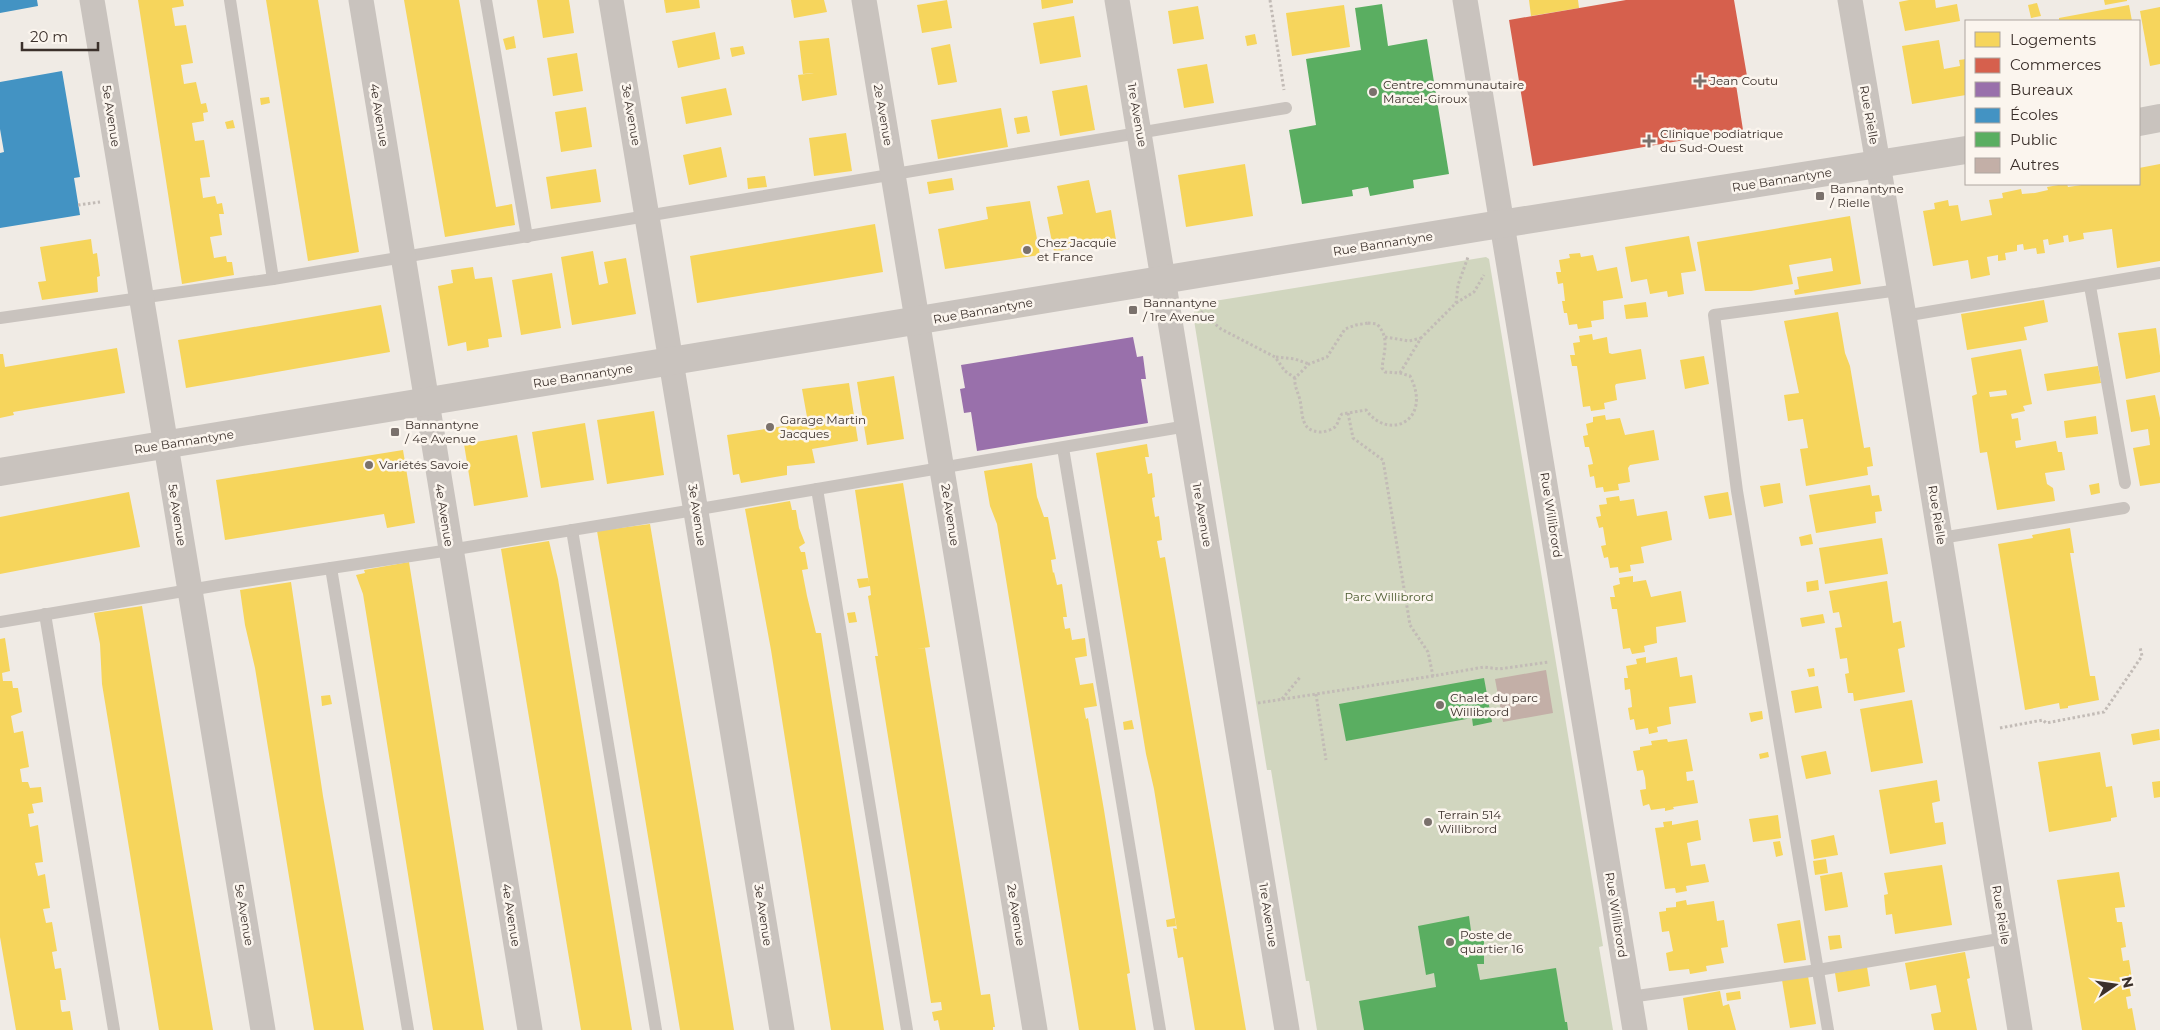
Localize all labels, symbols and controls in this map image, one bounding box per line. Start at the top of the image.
scale bar [22,20,99,52]
legend [1965,20,2140,185]
text: 20 m [30,27,68,46]
text: Logements [2010,30,2096,49]
text: Commerces [2010,55,2101,74]
place label: Jean Coutu [1709,73,1778,88]
marker: Jean Coutu [1694,75,1706,87]
place label: Centre communautaire Marcel-Giroux [1383,77,1524,106]
text: Bureaux [2010,80,2073,99]
street label: 4e Avenue [367,82,392,148]
street label: 1re Avenue [1124,82,1150,148]
street label: 3e Avenue [619,83,644,147]
street label: 2e Avenue [871,83,896,147]
street label: 5e Avenue [99,84,124,148]
street label: Rue Rielle [1857,84,1882,146]
marker: Centre communautaire Marcel-Giroux [1367,86,1379,98]
text: Écoles [2010,105,2058,124]
place label: Clinique podiatrique du Sud-Ouest [1660,126,1783,155]
text: Public [2010,130,2058,149]
marker: Clinique podiatrique du Sud-Ouest [1642,134,1656,148]
text: Autres [2010,155,2059,174]
street label: Rue Bannantyne [1731,164,1833,195]
place label: Bannantyne / Rielle [1829,181,1904,210]
marker: Bannantyne / Rielle [1814,190,1826,202]
street label: Rue Bannantyne [1332,228,1434,259]
place label: Chez Jacquie et France [1037,235,1117,264]
marker: Chez Jacquie et France [1021,244,1033,256]
street label: Rue Bannantyne [932,294,1034,327]
place label: Bannantyne / 1re Avenue [1142,295,1217,324]
marker: Bannantyne / 1re Avenue [1127,304,1139,316]
street label: Rue Bannantyne [532,360,634,391]
place label: Garage Martin Jacques [779,412,866,441]
place label: Bannantyne / 4e Avenue [404,417,479,446]
marker: Garage Martin Jacques [764,421,776,433]
street label: Rue Bannantyne [133,426,235,457]
marker: Bannantyne / 4e Avenue [389,426,401,438]
place label: Variétés Savoie [379,457,469,472]
marker: Variétés Savoie [363,459,375,471]
street label: Rue Willibrord [1537,471,1566,559]
street label: 4e Avenue [432,482,457,548]
street label: 1re Avenue [1189,482,1215,548]
street label: 5e Avenue [165,483,190,547]
street label: 3e Avenue [685,483,710,547]
street label: 2e Avenue [938,483,963,547]
street label: Rue Rielle [1925,484,1950,546]
park label: Parc Willibrord [1344,589,1434,604]
place label: Chalet du parc Willibrord [1450,690,1538,719]
marker: Chalet du parc Willibrord [1434,699,1446,711]
place label: Terrain 514 Willibrord [1438,807,1501,836]
marker: Terrain 514 Willibrord [1422,816,1434,828]
street label: Rue Willibrord [1602,871,1631,959]
street label: 4e Avenue [499,882,524,948]
street label: 1re Avenue [1256,882,1281,948]
street label: 5e Avenue [232,883,257,947]
street label: 3e Avenue [751,883,776,947]
street label: 2e Avenue [1004,883,1029,947]
street label: Rue Rielle [1989,884,2014,946]
place label: Poste de quartier 16 [1460,927,1523,956]
marker: Poste de quartier 16 [1444,936,1456,948]
north arrow [2090,960,2140,1010]
text: N [2118,975,2138,990]

